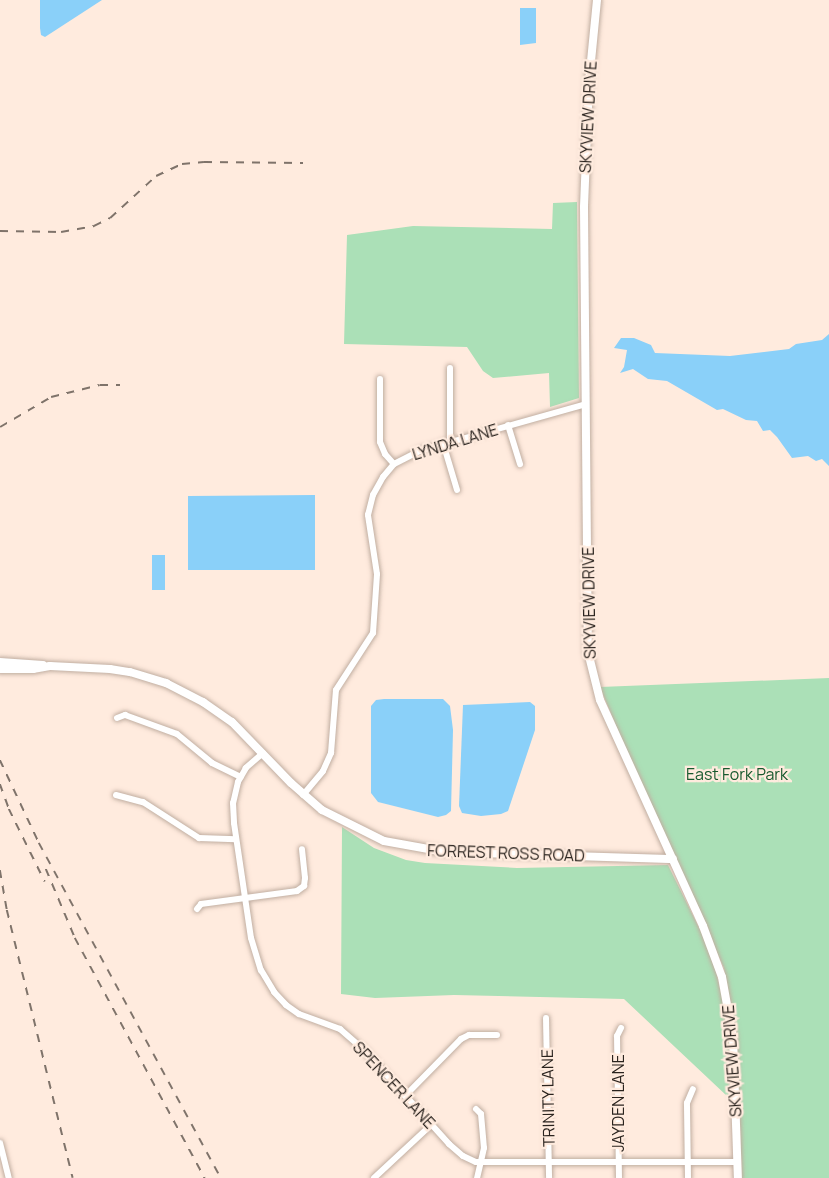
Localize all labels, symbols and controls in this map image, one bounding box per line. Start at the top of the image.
street label: SKYVIEW DRIVE [575,60,601,174]
street label: LYNDA LANE [410,420,500,464]
street label: SKYVIEW DRIVE [578,547,600,659]
park label: East Fork Park [686,764,788,784]
street label: FORREST ROSS ROAD [427,841,585,865]
street label: SKYVIEW DRIVE [719,1004,745,1118]
street label: SPENCER LANE [349,1038,439,1132]
street label: TRINITY LANE [538,1049,558,1147]
street label: JAYDEN LANE [608,1054,628,1152]

